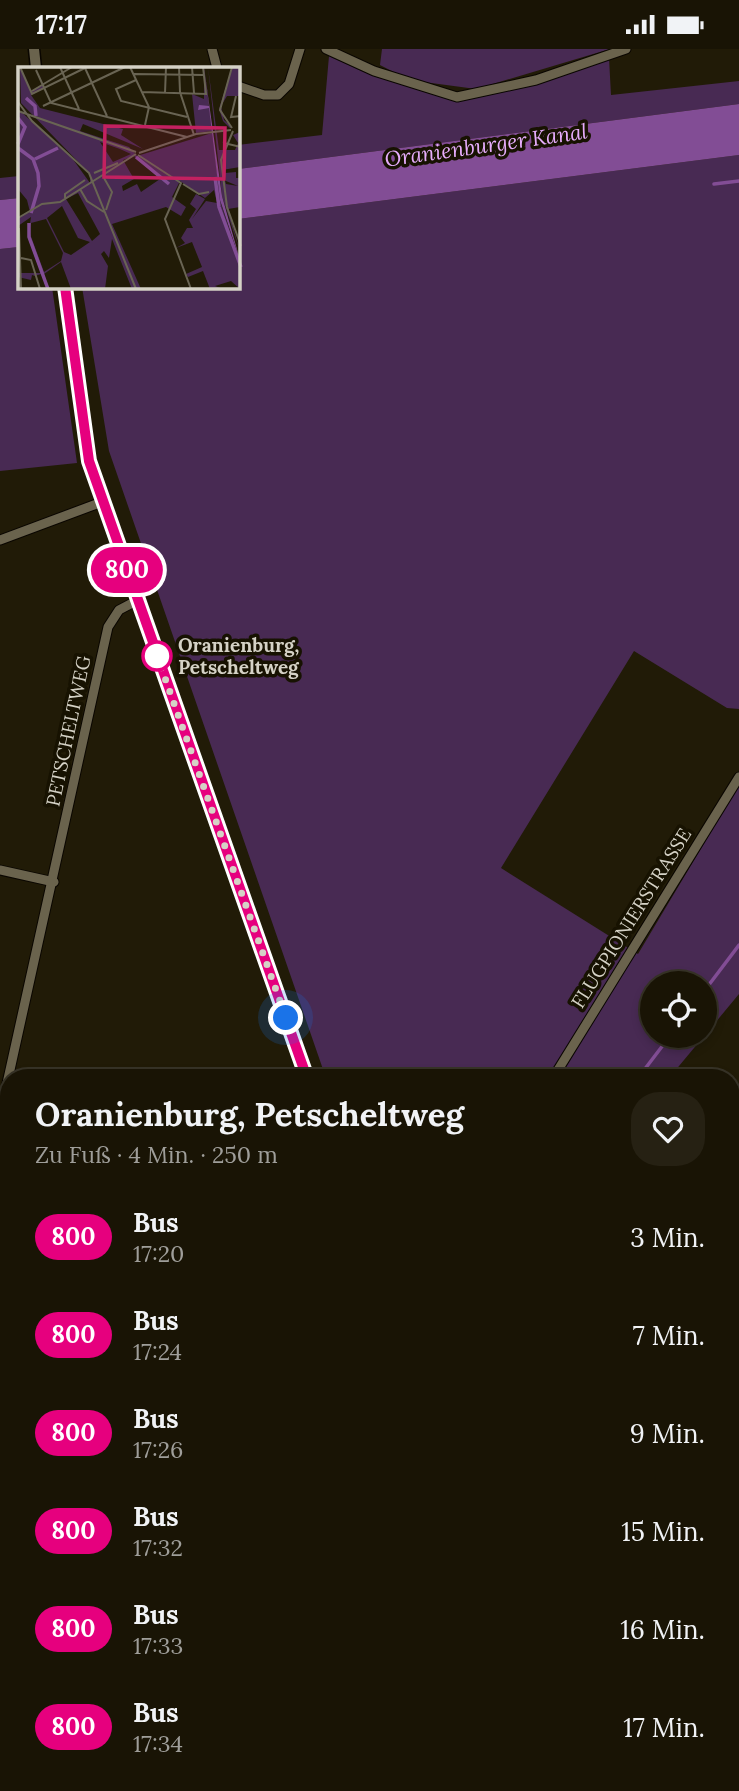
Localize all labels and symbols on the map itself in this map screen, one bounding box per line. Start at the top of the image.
inset map [18,67,240,289]
water label: Oranienburger Kanal [383,117,589,173]
line badge: 800 [87,547,167,593]
place label: Oranienburg, Petscheltweg [178,633,300,679]
marker: Oranienburg, Petscheltweg [142,641,172,671]
street label: PETSCHELTWEG [40,653,96,808]
street label: FLUGPIONIERSTRASSE [566,823,696,1013]
your location [268,1000,303,1035]

